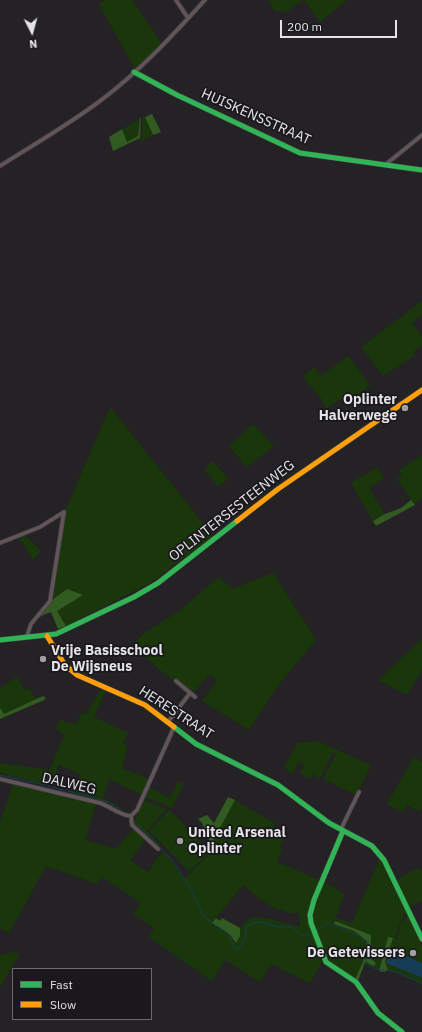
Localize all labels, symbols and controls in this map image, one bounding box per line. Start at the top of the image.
north arrow [12,12,52,52]
scale bar [282,12,399,38]
text: 200 m [287,19,322,34]
text: N [29,37,38,51]
street label: HUISKENSSTRAAT [199,85,313,149]
place label: Oplinter Halverwege [319,392,397,424]
marker: Oplinter Halverwege [400,403,410,413]
street label: OPLINTERSESTEENWEG [166,457,298,565]
place label: Vrije Basisschool De Wijsneus [51,643,163,676]
marker: Vrije Basisschool De Wijsneus [38,654,48,664]
street label: HERESTRAAT [136,683,216,743]
street label: DALWEG [40,770,98,798]
place label: United Arsenal Oplinter [188,825,286,858]
marker: United Arsenal Oplinter [175,836,185,846]
place label: De Getevissers [307,945,405,961]
marker: De Getevissers [408,948,418,958]
legend [12,968,152,1020]
text: Fast [50,977,73,992]
text: Slow [50,997,76,1012]

